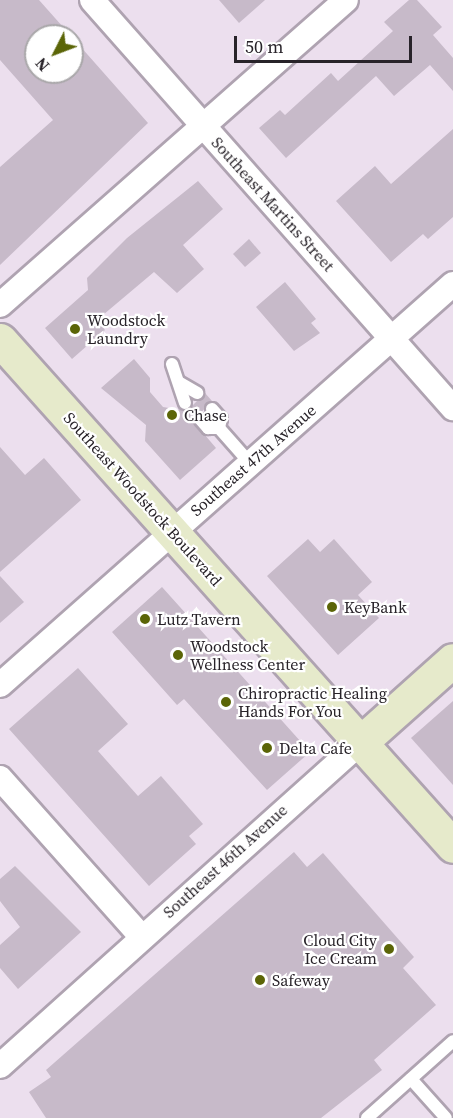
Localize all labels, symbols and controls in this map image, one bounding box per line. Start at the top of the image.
north arrow [24,24,84,84]
scale bar [237,24,416,62]
text: 50 m [245,34,283,59]
text: N [30,53,54,76]
street label: Southeast Martins Street [208,133,338,275]
place label: Woodstock Laundry [87,310,165,348]
marker: Woodstock Laundry [68,322,82,336]
street label: Southeast 47th Avenue [186,400,320,520]
place label: Chase [184,405,227,425]
street label: Southeast Woodstock Boulevard [60,408,226,590]
marker: Chase [165,408,179,422]
place label: KeyBank [344,597,407,617]
marker: KeyBank [325,600,339,614]
place label: Lutz Tavern [157,609,241,629]
marker: Lutz Tavern [138,612,152,626]
place label: Woodstock Wellness Center [190,636,305,674]
marker: Woodstock Wellness Center [171,648,185,662]
place label: Chiropractic Healing Hands For You [238,683,387,721]
marker: Chiropractic Healing Hands For You [219,695,233,709]
place label: Delta Cafe [279,738,352,758]
marker: Delta Cafe [260,741,274,755]
street label: Southeast 46th Avenue [159,800,291,922]
place label: Cloud City Ice Cream [303,930,377,968]
marker: Cloud City Ice Cream [382,942,396,956]
place label: Safeway [272,970,330,990]
marker: Safeway [253,973,267,987]

